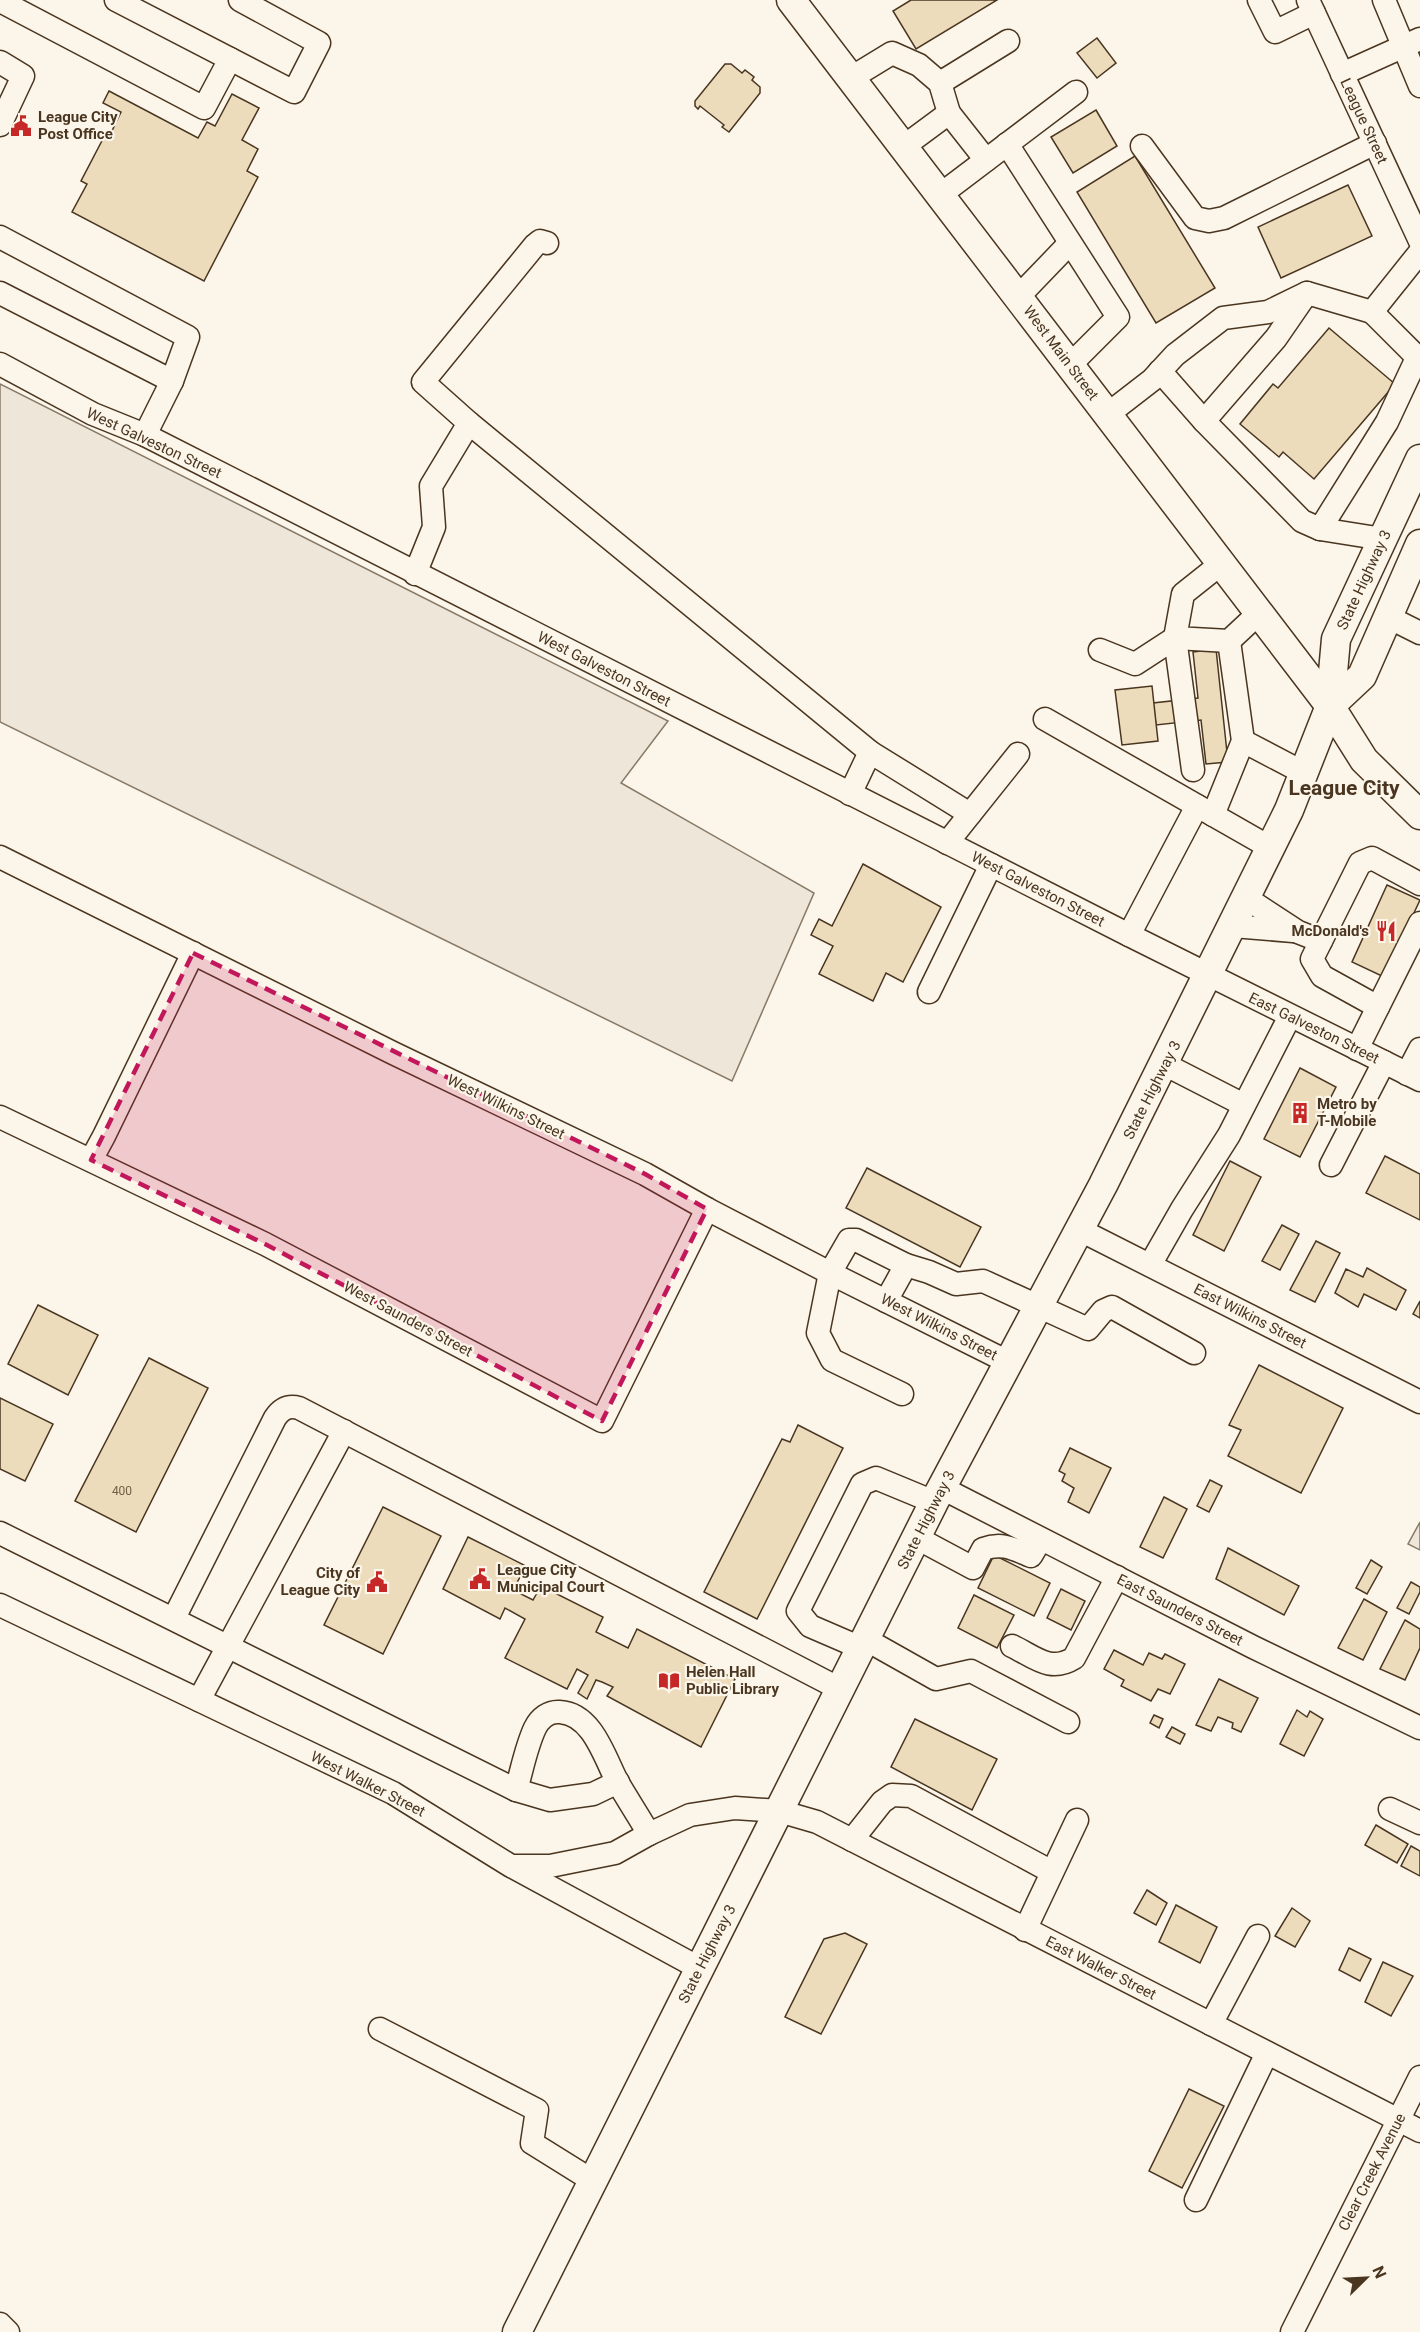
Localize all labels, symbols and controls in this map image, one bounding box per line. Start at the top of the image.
street label: League Street [1336,75,1392,167]
place label: League City Post Office [38,108,118,143]
public building icon: League City Post Office [9,114,33,138]
street label: West Main Street [1020,302,1103,404]
street label: West Galveston Street [83,404,225,482]
street label: State Highway 3 [1333,527,1395,633]
street label: West Galveston Street [534,628,674,710]
district label: League City [1288,776,1400,800]
street label: West Galveston Street [968,848,1108,930]
restaurant icon: McDonald's [1374,919,1398,943]
place label: McDonald's [1292,922,1369,940]
street label: East Galveston Street [1246,989,1382,1067]
street label: State Highway 3 [1119,1038,1185,1142]
street label: West Wilkins Street [444,1071,568,1143]
place label: Metro by T-Mobile [1317,1095,1377,1130]
building icon: Metro by T-Mobile [1288,1101,1312,1125]
street label: West Saunders Street [340,1277,476,1361]
street label: East Wilkins Street [1191,1280,1310,1352]
street label: West Wilkins Street [878,1290,1000,1364]
street label: State Highway 3 [893,1468,959,1572]
house number: 400 [112,1484,132,1498]
place label: League City Municipal Court [497,1561,604,1596]
place label: City of League City [281,1564,361,1599]
public building icon: League City Municipal Court [468,1567,492,1591]
public building icon: City of League City [365,1570,389,1594]
street label: East Saunders Street [1114,1570,1246,1650]
place label: Helen Hall Public Library [686,1663,779,1698]
library icon: Helen Hall Public Library [657,1669,681,1693]
street label: West Walker Street [308,1747,428,1821]
street label: State Highway 3 [674,1902,740,2006]
street label: East Walker Street [1043,1932,1159,2004]
street label: Clear Creek Avenue [1335,2110,1409,2234]
north arrow [1336,2248,1396,2308]
text: N [1368,2263,1390,2281]

